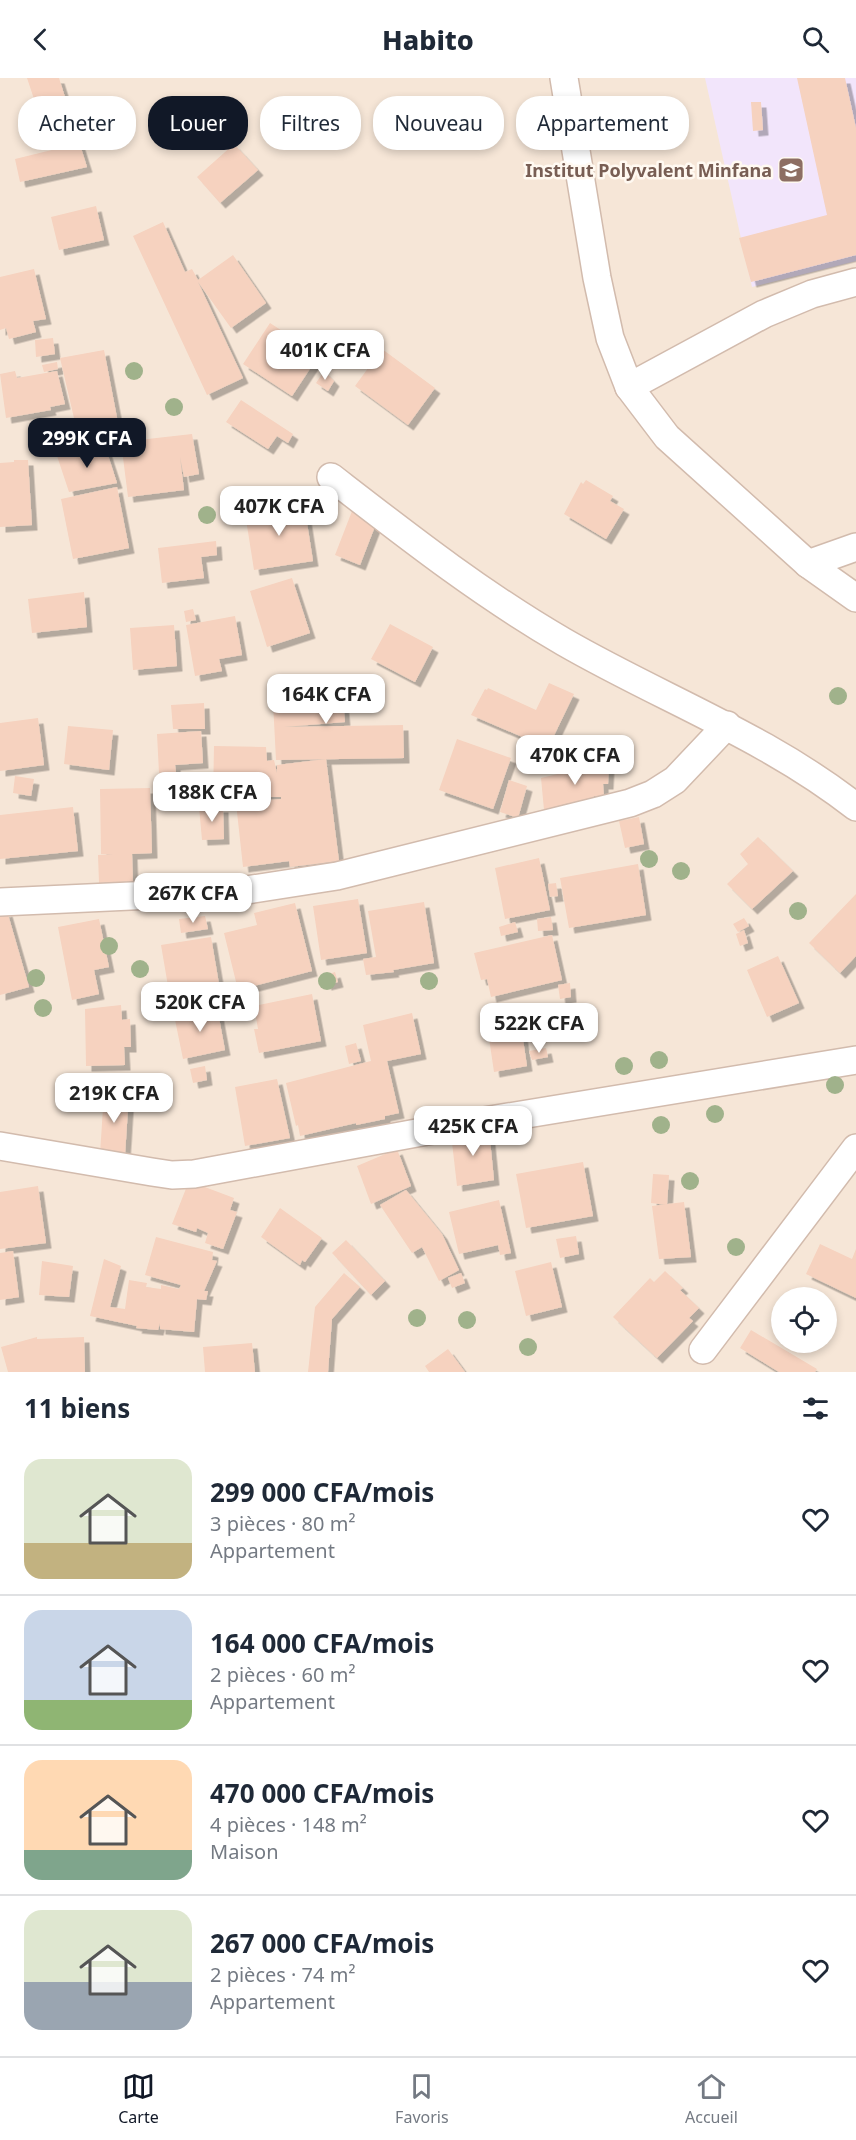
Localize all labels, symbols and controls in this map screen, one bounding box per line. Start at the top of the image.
text: Habito [382,21,474,58]
icon: back [24,23,57,56]
icon: search [799,23,832,56]
chip: Acheter [18,96,136,150]
chip: Louer [148,96,248,150]
chip: Filtres [260,96,361,150]
chip: Nouveau [373,96,504,150]
chip: Appartement [516,96,689,150]
school or university icon: Institut Polyvalent Minfana [776,155,806,185]
place label: Institut Polyvalent Minfana [525,158,772,182]
pin: 401K CFA [263,330,387,381]
text: 401K CFA [280,336,370,363]
pin: 299K CFA [25,418,149,469]
text: 299K CFA [42,424,132,451]
pin: 407K CFA [217,486,341,537]
text: 407K CFA [234,492,324,519]
pin: 164K CFA [264,674,388,725]
text: 164K CFA [281,680,371,707]
pin: 470K CFA [513,735,637,786]
text: 470K CFA [530,741,620,768]
pin: 188K CFA [150,772,274,823]
text: 188K CFA [167,778,257,805]
pin: 267K CFA [131,873,255,924]
text: 267K CFA [148,879,238,906]
pin: 520K CFA [138,982,262,1033]
text: 520K CFA [155,988,245,1015]
pin: 522K CFA [477,1003,601,1054]
text: 522K CFA [494,1009,584,1036]
pin: 219K CFA [52,1073,176,1124]
text: 219K CFA [69,1079,159,1106]
pin: 425K CFA [411,1106,535,1157]
text: 425K CFA [428,1112,518,1139]
map controls [771,1287,837,1353]
button: locate [771,1287,837,1353]
text: 11 biens [24,1390,130,1426]
icon: filters [799,1392,832,1425]
text: 299 000 CFA/mois [210,1474,434,1510]
icon: home [72,1483,144,1555]
icon: heart [799,1503,832,1536]
text: 3 pièces · 80 m² [210,1510,355,1537]
text: Appartement [210,1537,335,1564]
text: 164 000 CFA/mois [210,1625,434,1661]
icon: home [72,1634,144,1706]
icon: heart [799,1654,832,1687]
text: 2 pièces · 60 m² [210,1661,355,1688]
text: Appartement [210,1688,335,1715]
text: 470 000 CFA/mois [210,1775,434,1811]
icon: home [72,1784,144,1856]
icon: heart [799,1804,832,1837]
text: 4 pièces · 148 m² [210,1811,367,1838]
text: Maison [210,1838,279,1865]
text: 267 000 CFA/mois [210,1925,434,1961]
icon: home [72,1934,144,2006]
icon: heart [799,1954,832,1987]
text: 2 pièces · 74 m² [210,1961,355,1988]
text: Appartement [210,1988,335,2015]
tab: Carte [118,2070,159,2128]
tab: Favoris [395,2070,449,2128]
tab: Accueil [685,2070,738,2128]

